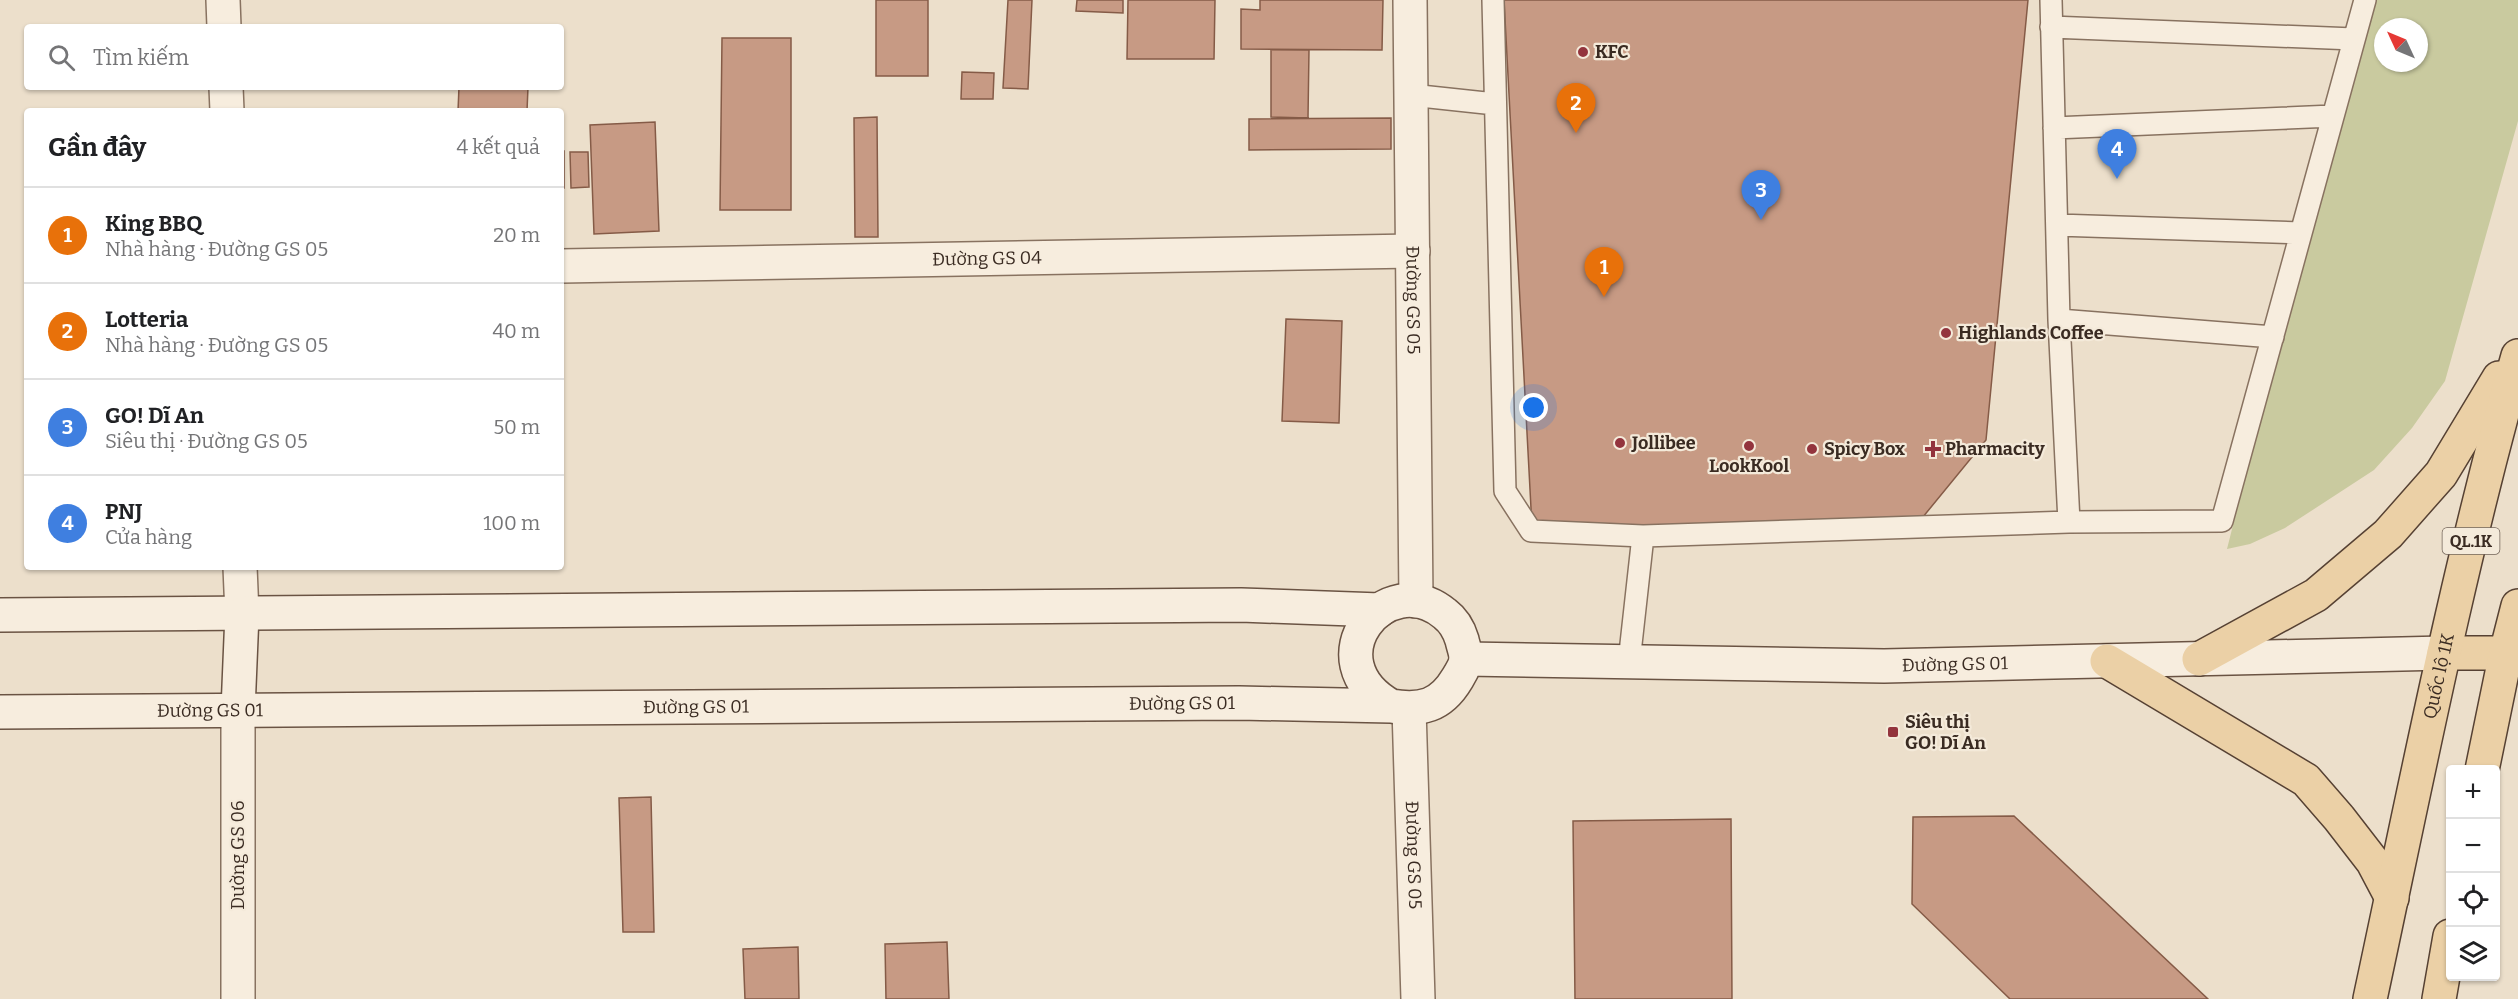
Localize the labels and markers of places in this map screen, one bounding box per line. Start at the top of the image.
place label: KFC [1595,41,1629,63]
marker: KFC [1576,45,1590,59]
pin: 2 [1556,84,1596,133]
pin: 4 [2098,130,2136,179]
pin: 3 [1742,170,1780,220]
pin: 1 [1584,248,1624,297]
place label: Highlands Coffee [1958,322,2104,344]
marker: Highlands Coffee [1939,326,1953,340]
place label: Jollibee [1631,432,1696,454]
marker: Jollibee [1613,436,1627,450]
place label: Spicy Box [1824,438,1906,460]
place label: Pharmacity [1945,438,2046,460]
marker: LookKool [1742,439,1756,453]
marker: Spicy Box [1805,442,1819,456]
marker: Pharmacity [1926,442,1940,456]
place label: LookKool [1709,455,1789,477]
place label: Siêu thị GO! Dĩ An [1905,711,1986,754]
marker: Siêu thị GO! Dĩ An [1886,725,1900,739]

